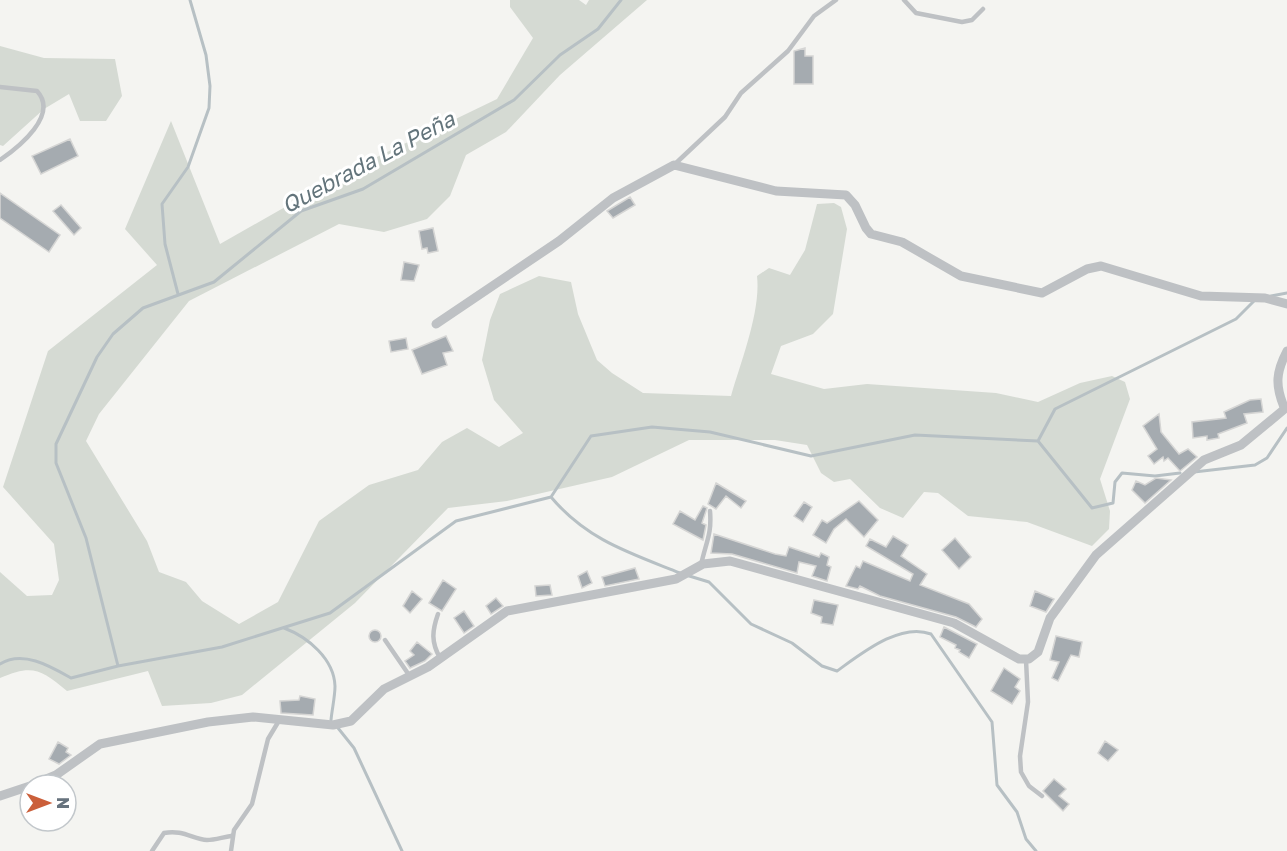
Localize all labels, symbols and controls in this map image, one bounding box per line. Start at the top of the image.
water label: Quebrada La Peña [277,104,460,218]
north arrow [18,773,78,833]
text: N [53,797,73,809]

